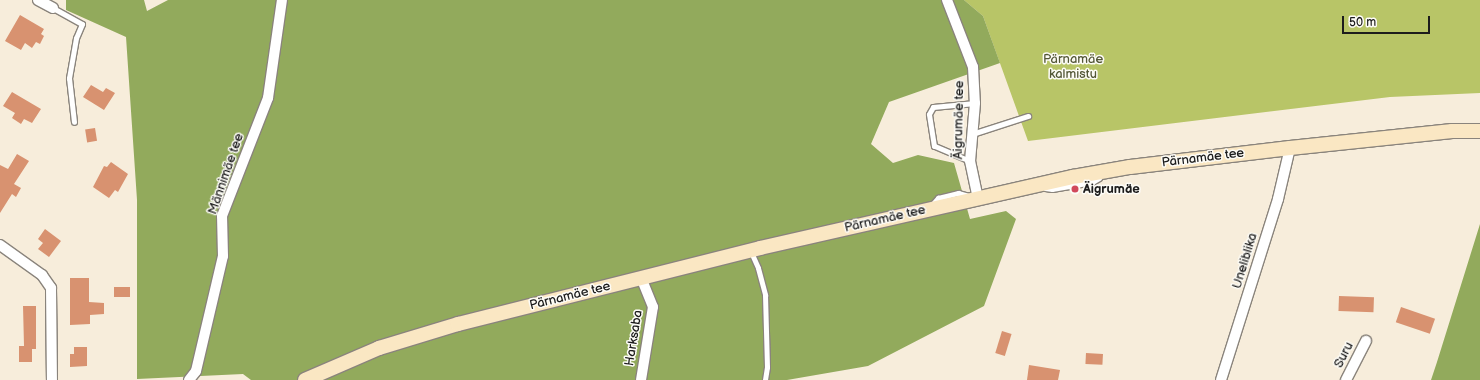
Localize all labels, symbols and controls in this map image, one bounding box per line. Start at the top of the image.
scale bar [1344,8,1432,34]
text: 50 m [1349,15,1376,30]
park label: Pärnamäe kalmistu [1043,52,1103,83]
street label: Äigrumäe tee [951,81,967,159]
street label: Männimäe tee [205,131,247,217]
street label: Pärnamäe tee [1161,145,1245,171]
place label: Äigrumäe [1083,181,1140,197]
marker: Äigrumäe [1070,184,1080,194]
street label: Pärnamäe tee [843,202,927,236]
street label: Uneliblika [1229,231,1261,291]
street label: Pärnamäe tee [528,278,612,314]
street label: Harksaba [622,309,646,367]
street label: Suru [1331,339,1357,371]

